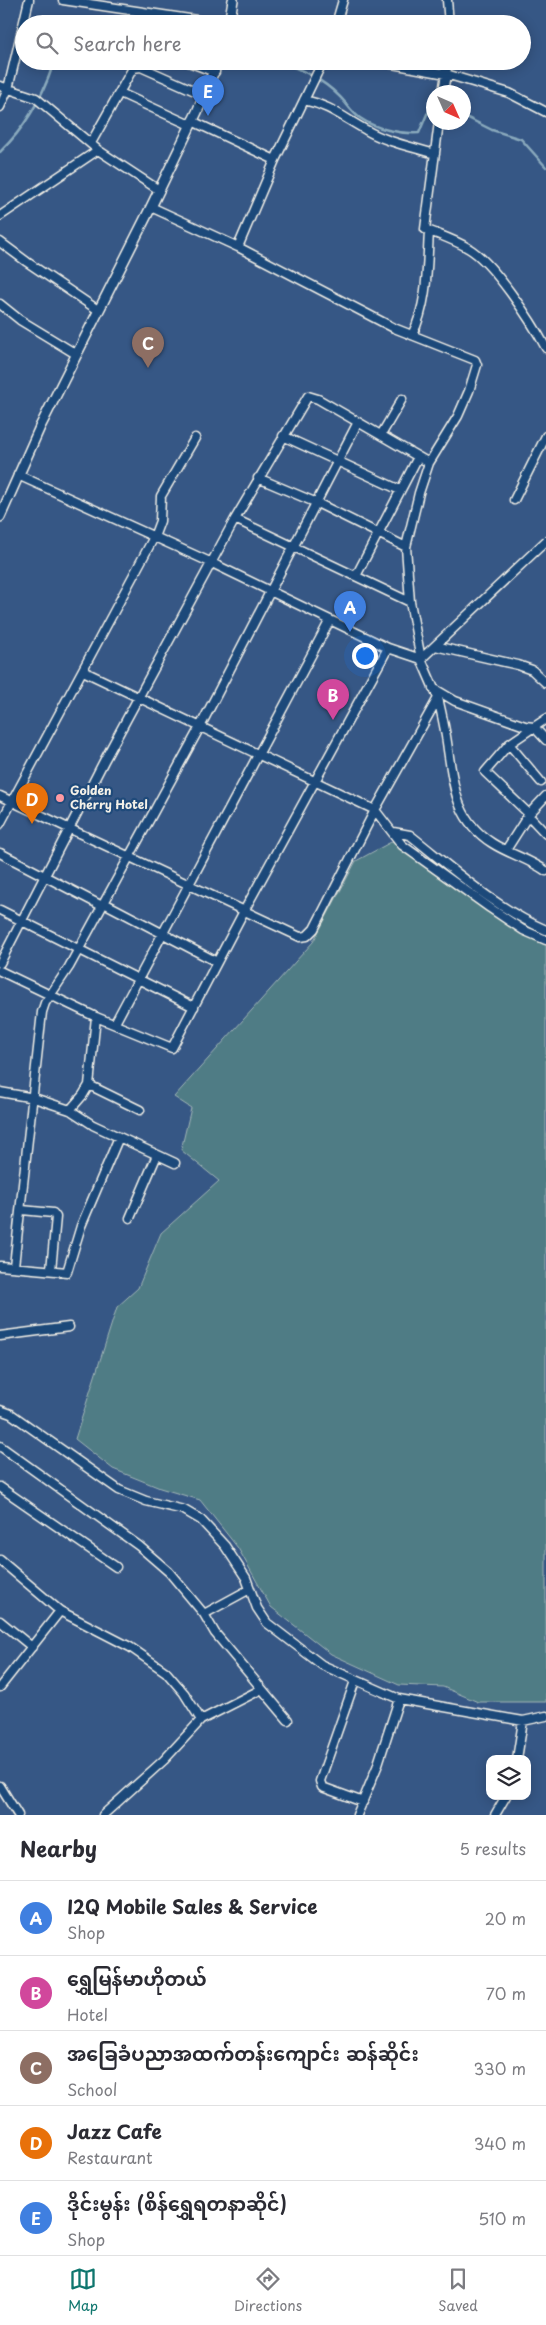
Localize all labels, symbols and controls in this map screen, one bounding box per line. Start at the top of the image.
search box [15,15,531,70]
icon: search [33,29,61,57]
text: Search here [73,29,182,57]
pin: E [192,75,224,116]
north arrow [426,85,471,130]
pin: C [132,327,164,368]
pin: A [334,591,366,632]
your location [352,643,378,669]
pin: B [317,679,349,720]
place label: Golden Cherry Hotel [70,781,148,813]
pin: D [16,783,48,824]
marker: Golden Cherry Hotel [54,792,66,804]
map controls [486,1755,531,1800]
button: layers [486,1755,531,1800]
text: Nearby [20,1832,97,1864]
text: 5 results [459,1836,526,1860]
text: I2Q Mobile Sales & Service [67,1892,318,1920]
text: A [30,1906,42,1930]
text: 20 m [485,1906,526,1930]
text: Shop [67,1920,105,1944]
text: ရွှေမြန်မာဟိုတယ် [67,1964,207,1992]
text: B [31,1981,41,2005]
text: 70 m [486,1981,526,2005]
text: Hotel [67,2002,108,2026]
text: အခြေခံပညာအထက်တန်းကျောင်း ဆန်ဆိုင်း [67,2039,419,2067]
text: C [30,2056,42,2080]
text: 330 m [473,2056,526,2080]
text: School [67,2077,117,2101]
text: Jazz Cafe [67,2117,162,2145]
text: D [30,2131,42,2155]
text: 340 m [474,2131,526,2155]
text: Restaurant [67,2145,153,2169]
text: ဒိုင်းမွန်း (စိန်ရွှေရတနာဆိုင်) [67,2189,287,2217]
text: E [31,2206,41,2230]
text: 510 m [478,2206,526,2230]
text: Shop [67,2227,105,2251]
tab: Map [68,2265,98,2316]
tab: Directions [234,2265,302,2316]
tab: Saved [438,2265,478,2316]

